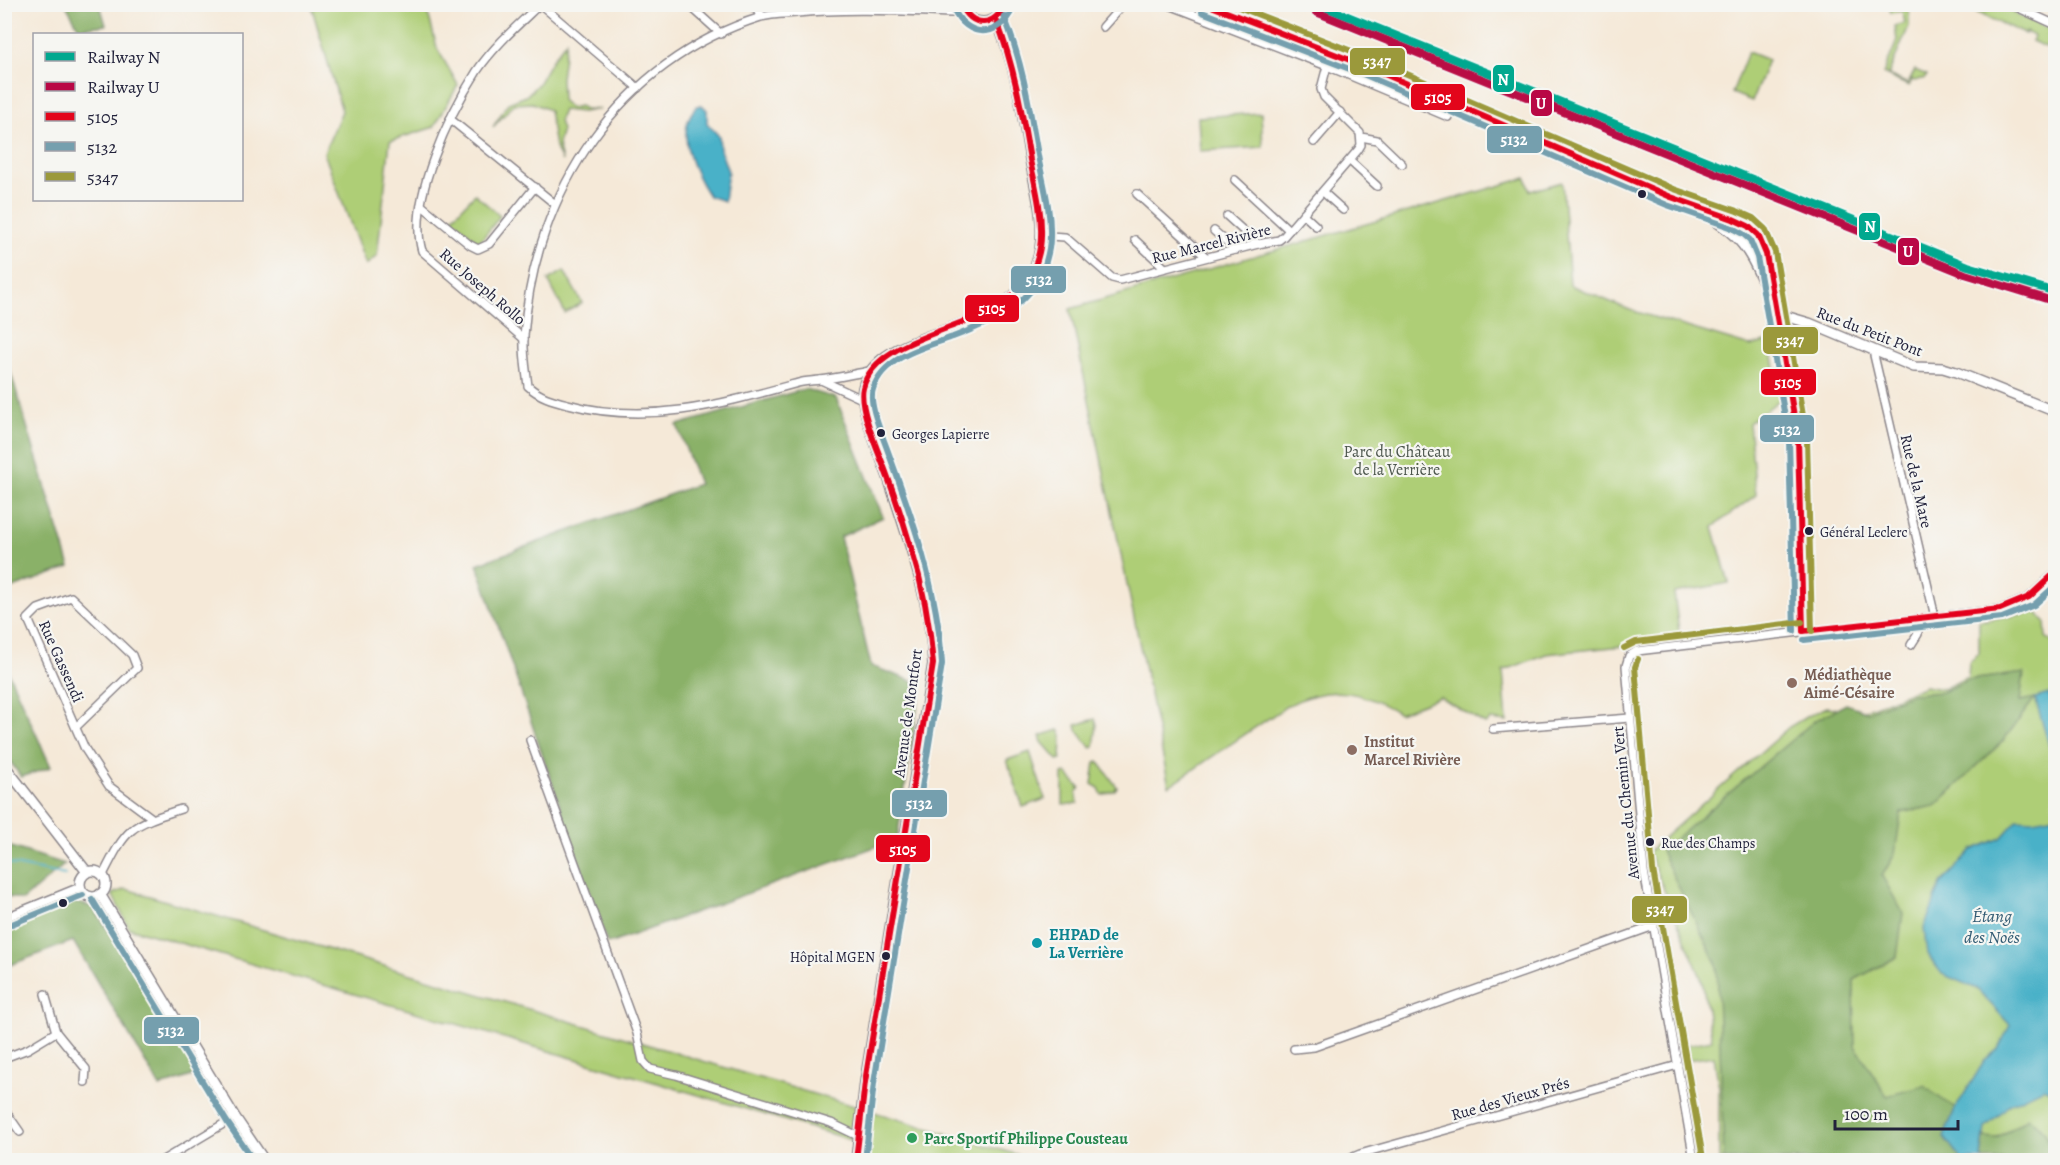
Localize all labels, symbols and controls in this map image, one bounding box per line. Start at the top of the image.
legend [33,33,243,201]
text: Railway N [87,45,161,69]
line badge: 5347 [1349,47,1406,76]
text: 5347 [1363,51,1391,73]
line badge: N [1492,64,1515,93]
text: N [1497,69,1509,91]
text: Railway U [87,75,160,99]
line badge: 5105 [1410,83,1466,111]
text: 5105 [1424,87,1452,109]
line badge: U [1530,89,1553,117]
text: U [1536,93,1547,115]
text: 5105 [87,105,118,129]
line badge: 5132 [1486,125,1543,154]
text: 5132 [1500,129,1528,151]
text: 5132 [87,135,117,159]
text: 5347 [87,165,118,189]
unlabelled marker [1636,188,1648,200]
line badge: N [1858,212,1881,241]
text: N [1864,216,1876,238]
street label: Rue Marcel Rivière [1149,219,1273,269]
line badge: U [1897,237,1920,266]
text: U [1903,241,1914,263]
street label: Rue Joseph Rollo [435,243,530,330]
line badge: 5132 [1010,265,1067,294]
text: 5132 [1025,269,1053,291]
line badge: 5105 [964,294,1020,323]
text: 5105 [978,298,1006,320]
street label: Rue du Petit Pont [1813,302,1926,362]
line badge: 5347 [1762,326,1819,355]
text: 5347 [1776,330,1804,352]
line badge: 5105 [1760,368,1817,396]
text: 5105 [1774,372,1802,394]
line badge: 5132 [1759,414,1815,443]
text: 5132 [1773,419,1801,441]
place label: Georges Lapierre [892,425,989,444]
marker: Georges Lapierre [875,427,887,439]
street label: Rue de la Mare [1895,432,1938,530]
park label: Parc du Château de la Verrière [1344,441,1451,481]
place label: Général Leclerc [1820,523,1907,542]
marker: Général Leclerc [1803,525,1815,537]
street label: Rue Gassendi [33,617,89,706]
street label: Avenue de Montfort [888,648,928,780]
place label: Médiathèque Aimé-Césaire [1803,664,1895,704]
marker: Médiathèque Aimé-Césaire [1785,676,1799,690]
street label: Avenue du Chemin Vert [1607,725,1645,882]
place label: Institut Marcel Rivière [1364,731,1461,771]
marker: Institut Marcel Rivière [1345,743,1359,757]
line badge: 5132 [891,789,948,818]
text: 5132 [905,793,933,815]
line badge: 5105 [875,834,931,863]
place label: Rue des Champs [1661,834,1755,853]
marker: Rue des Champs [1644,836,1656,848]
text: 5105 [889,839,917,861]
line badge: 5347 [1631,895,1688,924]
unlabelled marker [57,897,69,909]
text: 5347 [1646,899,1674,921]
water label: Étang des Noës [1964,904,2020,949]
place label: EHPAD de La Verrière [1049,924,1123,964]
marker: EHPAD de La Verrière [1030,936,1044,950]
place label: Hôpital MGEN [790,948,875,967]
marker: Hôpital MGEN [880,950,892,962]
line badge: 5132 [143,1016,200,1045]
text: 5132 [157,1020,185,1042]
street label: Rue des Vieux Prés [1449,1072,1572,1126]
scale bar [1835,1093,1958,1131]
text: 100 m [1844,1102,1888,1126]
place label: Parc Sportif Philippe Cousteau [924,1128,1128,1150]
marker: Parc Sportif Philippe Cousteau [905,1131,919,1145]

